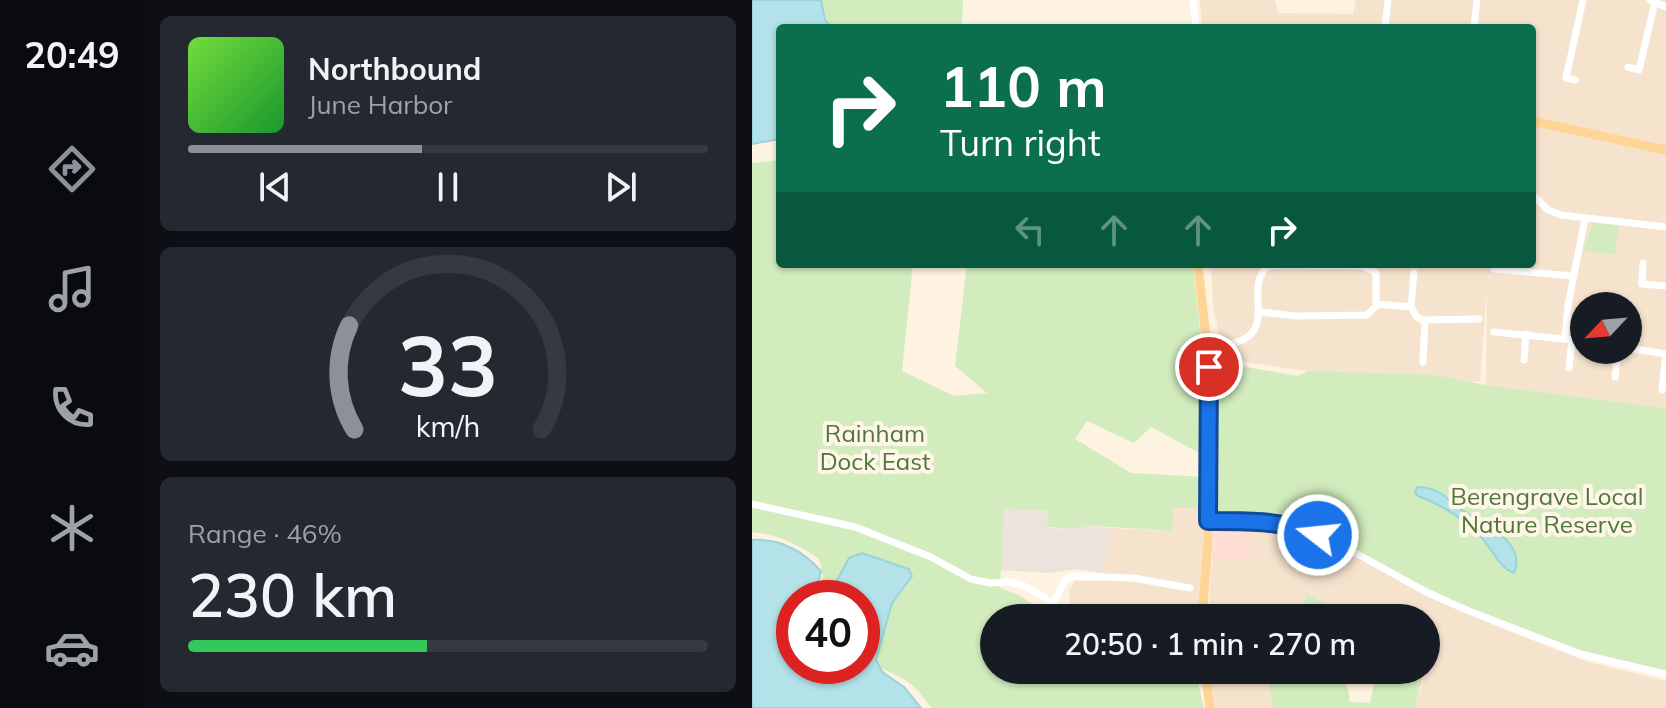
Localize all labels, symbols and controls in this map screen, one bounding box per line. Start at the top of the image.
text: 20:49 [24,32,120,77]
text: Northbound [308,50,481,88]
text: 110 m [940,51,1107,121]
icon: right [808,56,912,160]
text: June Harbor [308,88,453,121]
text: Turn right [940,120,1101,165]
icon: directions [44,141,100,197]
icon: previous [253,165,297,209]
icon: pause [426,165,470,209]
icon: next [599,165,643,209]
icon: left [1008,208,1052,252]
icon: ahead [1092,208,1136,252]
icon: ahead [1176,208,1220,252]
icon: right [1260,208,1304,252]
icon: music [44,261,100,317]
north arrow [1570,292,1642,364]
map controls [1570,292,1642,364]
text: 33 [398,312,498,417]
pin [1175,333,1243,401]
icon: arrive [1187,345,1231,389]
icon: phone [44,380,100,436]
text: km/h [416,408,480,444]
park label: Rainham Dock East [820,418,930,476]
park label: Berengrave Local Nature Reserve [1451,481,1643,539]
position arrow [1276,493,1360,577]
icon: climate [44,500,100,556]
text: Range · 46% [188,517,342,550]
text: 230 km [188,557,397,632]
speed limit sign: 40 [776,580,880,684]
icon: car [44,620,100,676]
text: 20:50 · 1 min · 270 m [1064,625,1356,663]

